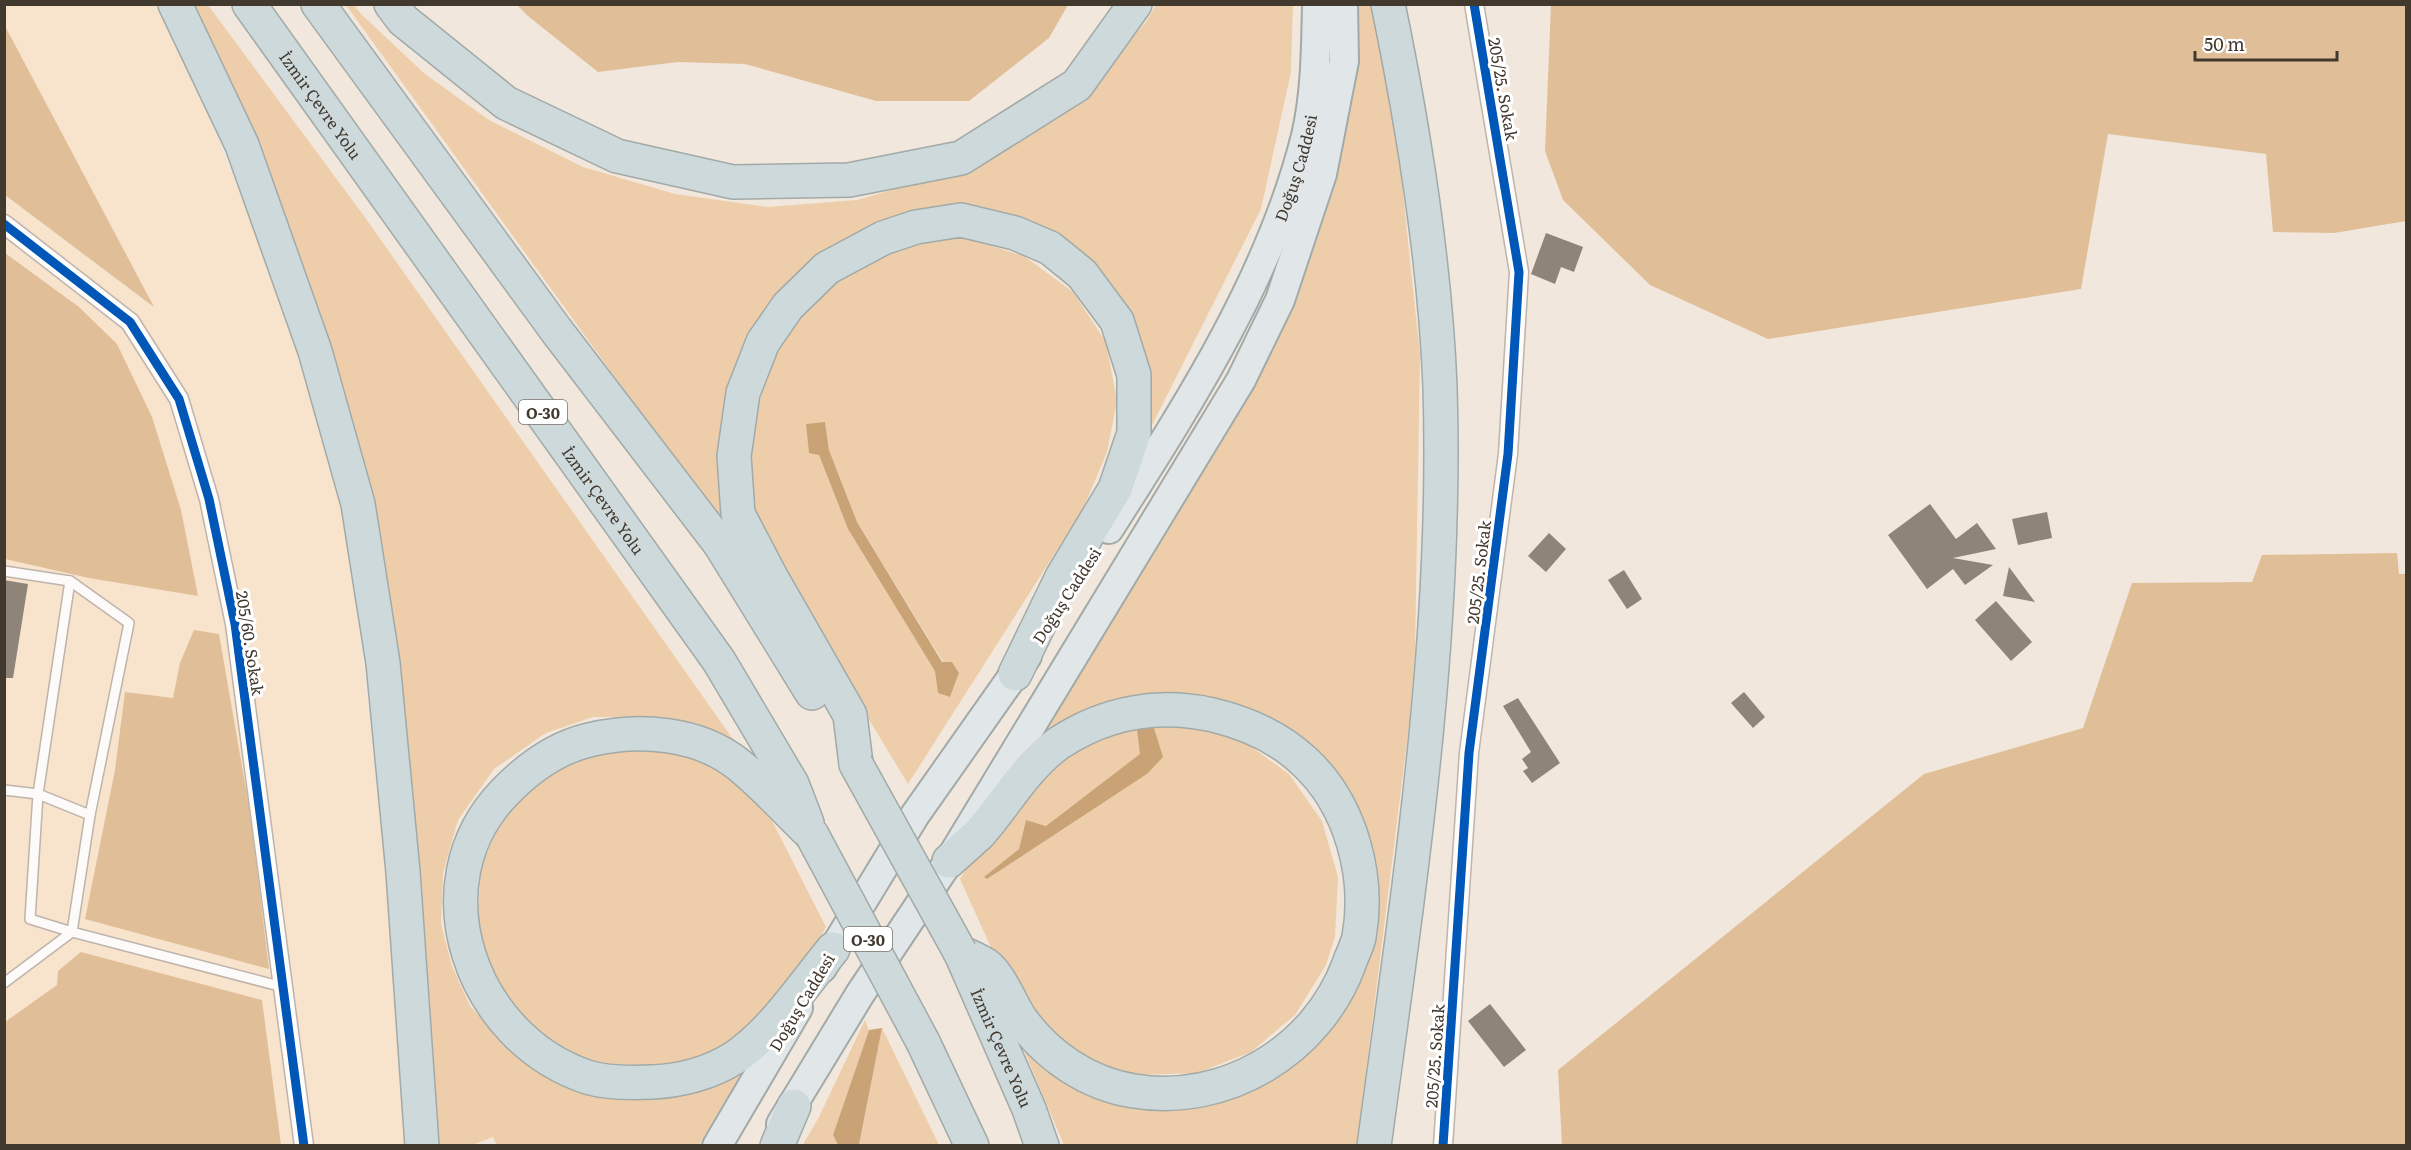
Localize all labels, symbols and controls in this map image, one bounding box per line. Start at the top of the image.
scale bar [2195,24,2338,62]
text: 50 m [2204,30,2245,57]
street label: 205/25. Sokak [1483,36,1525,143]
street label: İzmir Çevre Yolu [274,46,368,164]
street label: Doğuş Caddesi [1268,113,1322,225]
road number: O-30 [519,400,567,424]
street label: İzmir Çevre Yolu [557,441,651,559]
street label: 205/25. Sokak [1460,519,1496,625]
street label: Doğuş Caddesi [1026,542,1106,648]
street label: 205/60. Sokak [231,589,271,697]
road number: O-30 [844,927,892,951]
street label: Doğuş Caddesi [762,948,840,1056]
street label: İzmir Çevre Yolu [965,984,1039,1111]
street label: 205/25. Sokak [1418,1003,1450,1109]

